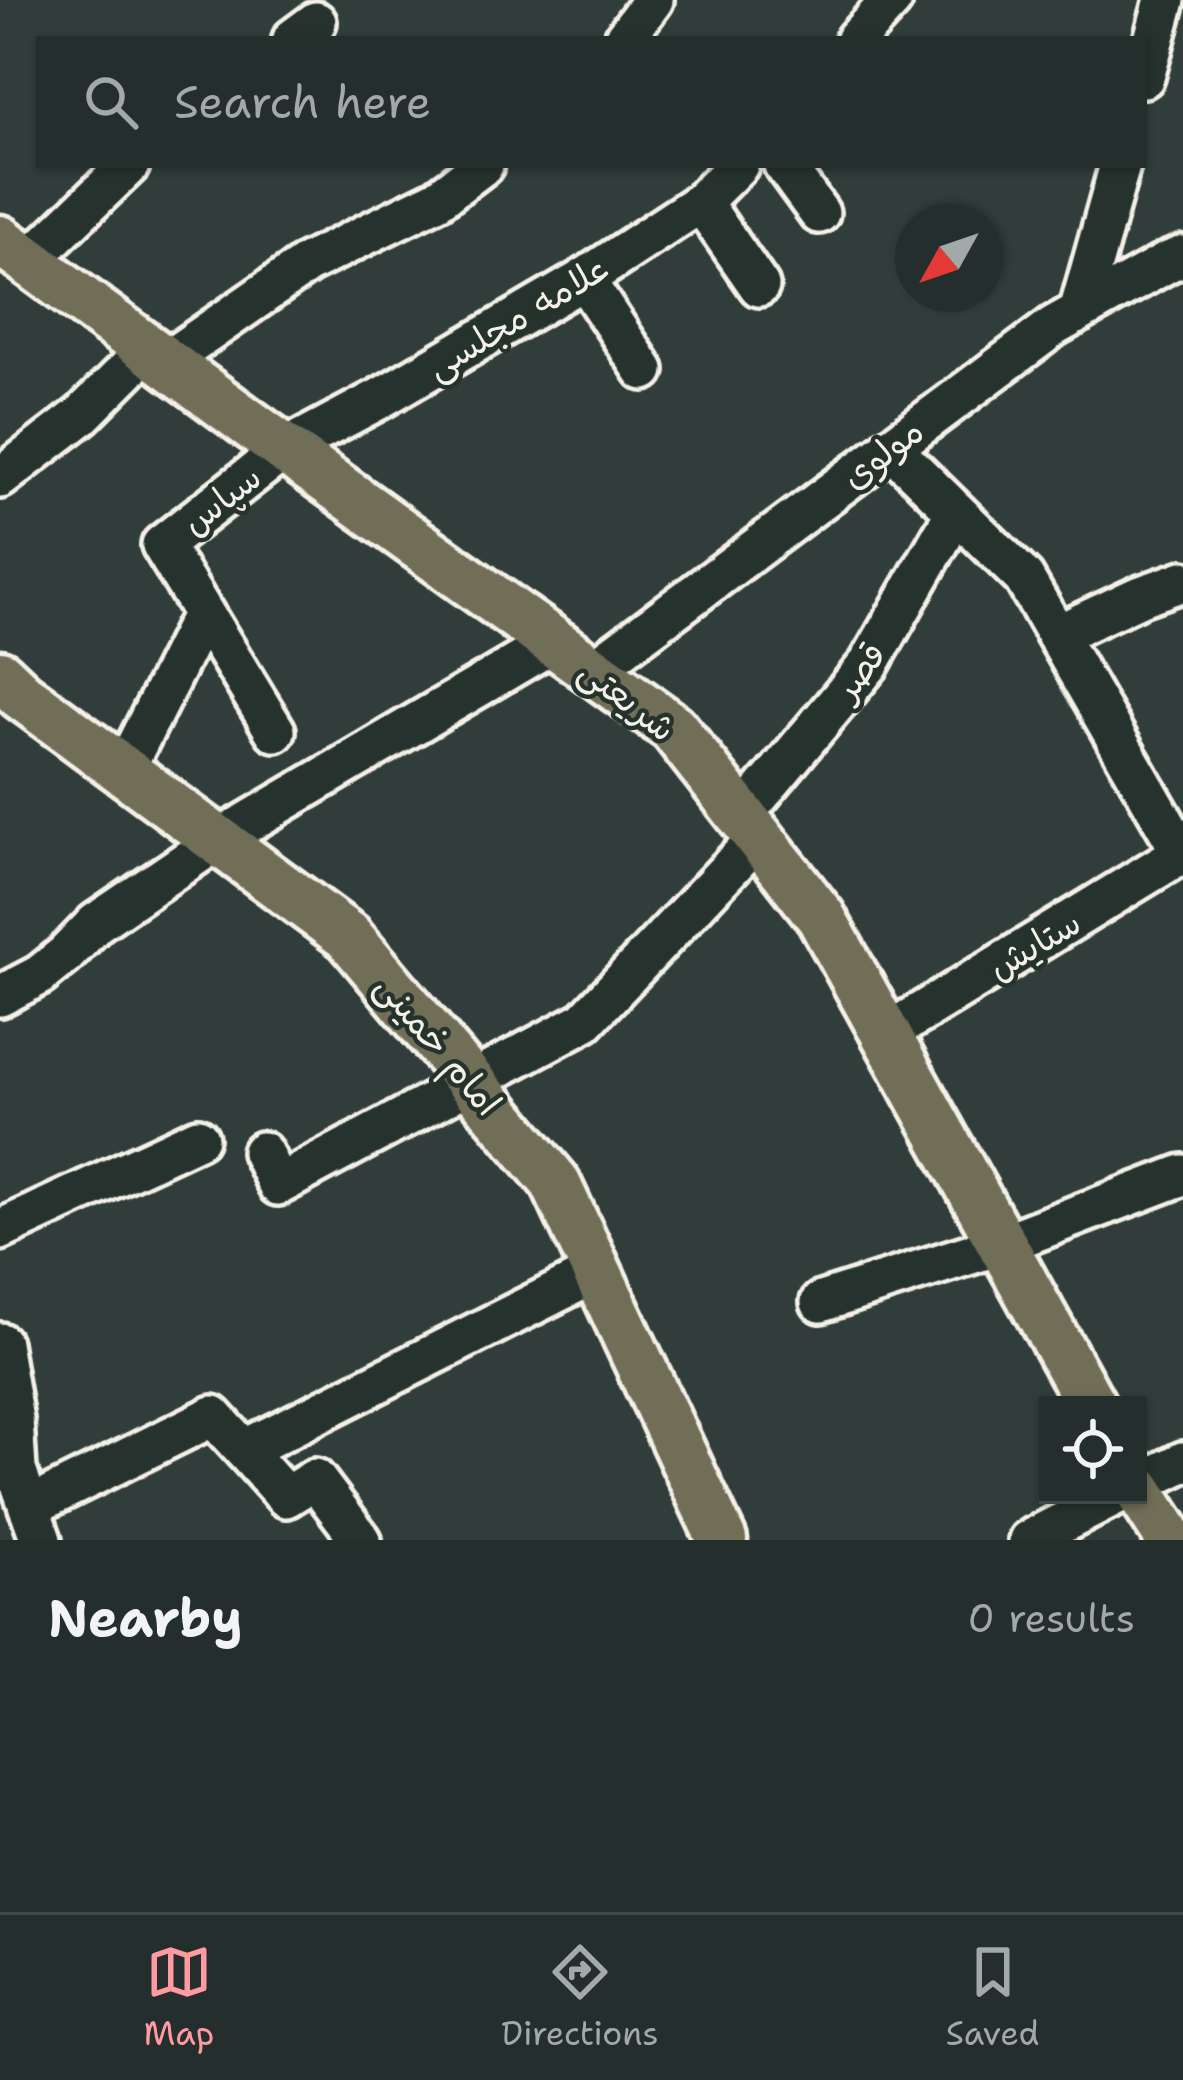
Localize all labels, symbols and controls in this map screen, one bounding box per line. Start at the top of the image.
search box [36,36,1147,168]
icon: search [78,69,144,135]
text: Search here [174,72,431,132]
north arrow [895,204,1003,312]
street label: علامه مجلسی [417,242,620,391]
street label: مولوی [831,406,933,500]
street label: سپاس [171,453,271,546]
street label: قصر [820,632,897,713]
street label: شریعتی [569,646,686,753]
street label: ستایش [979,898,1090,991]
street label: امام خمینی [362,963,513,1128]
map controls [1039,1396,1147,1504]
button: locate [1039,1396,1147,1504]
text: Nearby [48,1584,243,1652]
text: 0 results [968,1592,1135,1644]
tab: Map [144,1939,214,2056]
tab: Directions [501,1939,659,2056]
tab: Saved [946,1939,1039,2056]

